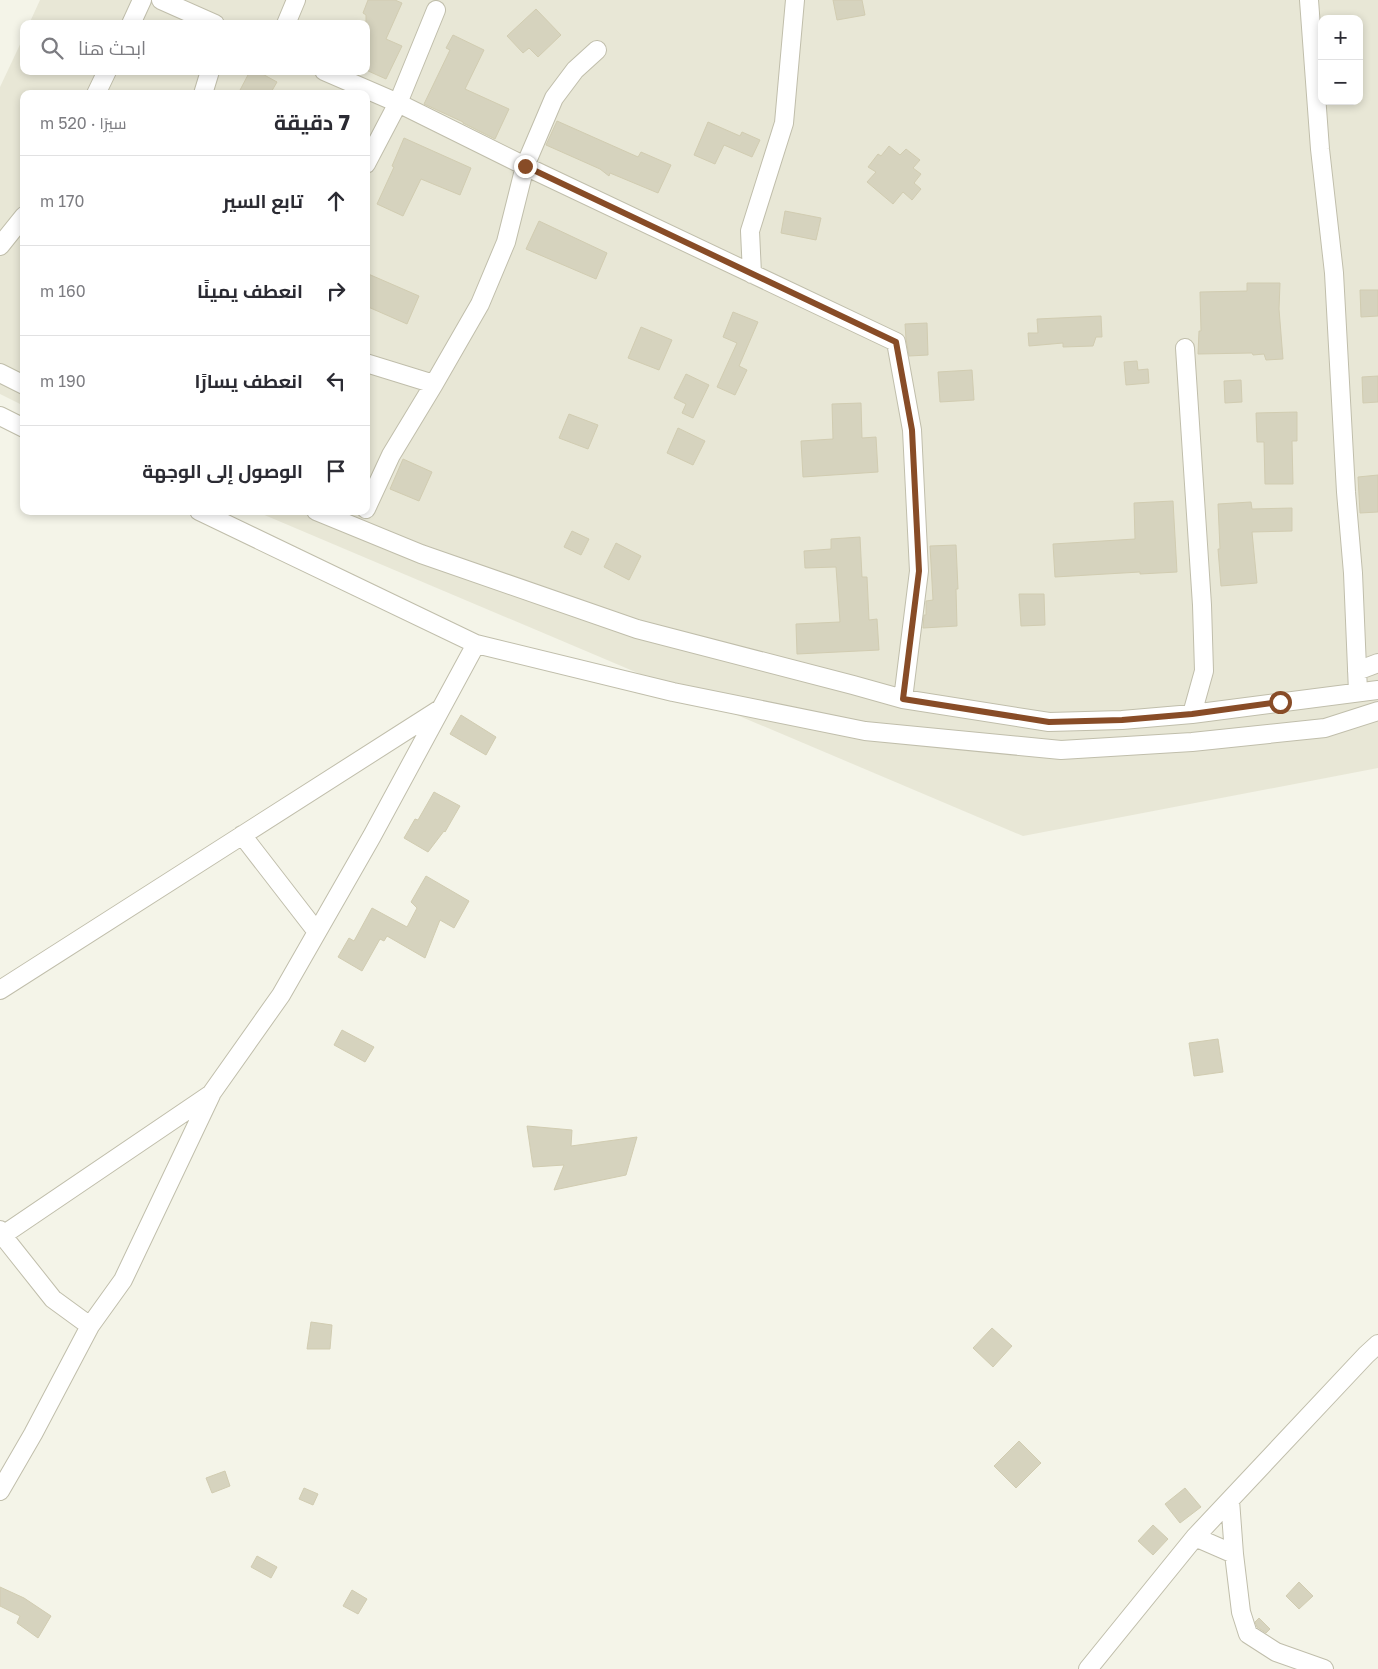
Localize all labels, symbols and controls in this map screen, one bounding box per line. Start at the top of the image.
map controls [1318,15,1363,105]
button: + [1318,15,1363,60]
search box [20,20,370,75]
icon: search [38,34,66,62]
text: ابحث هنا [78,36,146,59]
button: − [1318,60,1363,105]
text: 7 دقيقة [274,109,350,135]
text: سيرًا · 520 m [40,113,127,133]
route end [514,155,537,178]
icon: ahead [322,187,350,215]
text: تابع السير [223,189,303,212]
text: 170 m [40,191,84,211]
icon: right [322,277,350,305]
text: انعطف يمينًا [197,279,303,302]
text: 160 m [40,281,86,301]
icon: left [322,367,350,395]
text: انعطف يسارًا [195,369,303,392]
text: 190 m [40,371,86,391]
icon: arrive [322,457,350,485]
text: الوصول إلى الوجهة [142,459,303,482]
route start [1269,691,1292,714]

